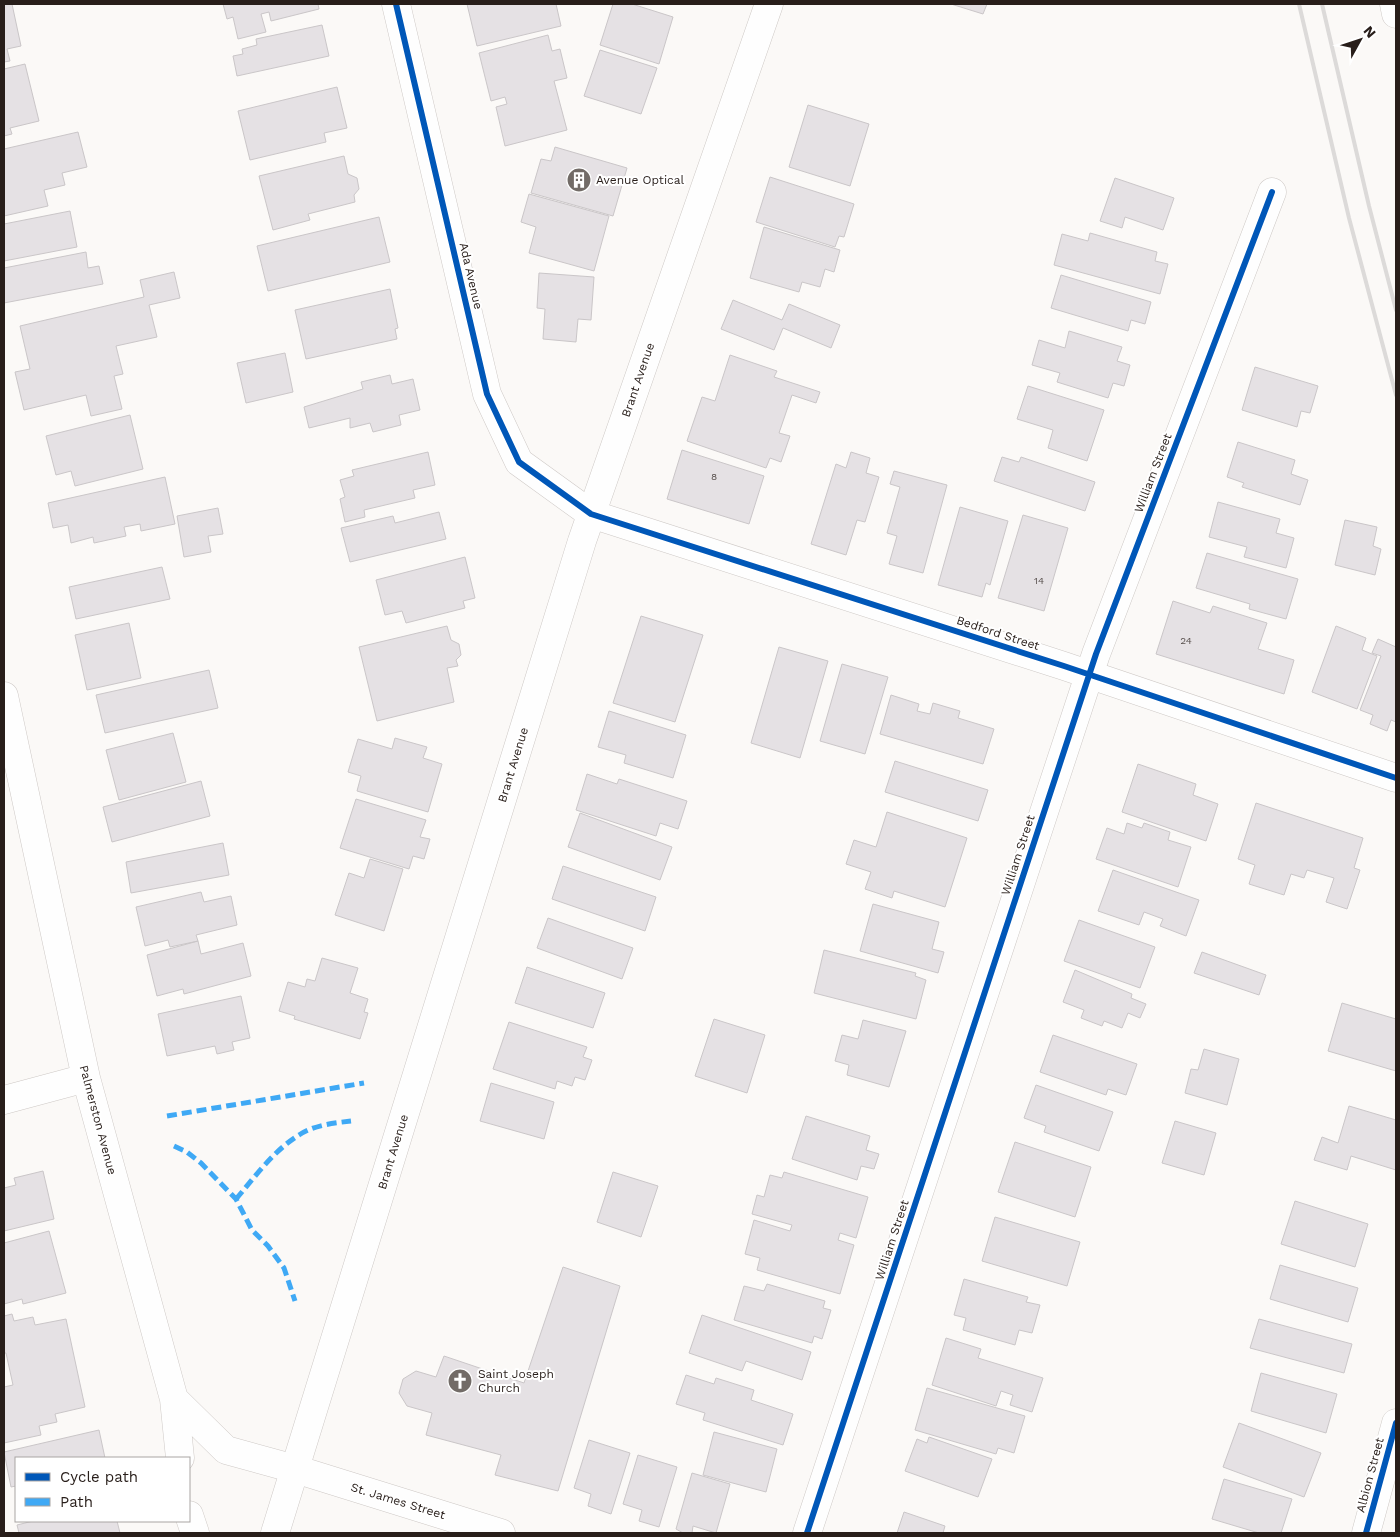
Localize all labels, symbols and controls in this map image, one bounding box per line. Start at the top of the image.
north arrow [1335,15,1385,65]
text: N [1360,23,1379,41]
building icon: Avenue Optical [566,167,592,193]
place label: Avenue Optical [596,173,685,187]
street label: Ada Avenue [457,241,485,311]
street label: Brant Avenue [619,341,657,419]
street label: William Street [1131,431,1175,515]
house number: 8 [711,471,717,482]
house number: 14 [1034,575,1044,586]
street label: Bedford Street [955,613,1041,653]
house number: 24 [1180,635,1192,646]
street label: Brant Avenue [495,726,531,804]
street label: William Street [998,813,1038,897]
street label: Palmerston Avenue [77,1064,119,1176]
street label: Brant Avenue [375,1113,411,1191]
street label: William Street [872,1198,912,1282]
place label: Saint Joseph Church [478,1367,554,1395]
church icon: Saint Joseph Church [447,1368,473,1394]
street label: Albion Street [1353,1436,1387,1514]
legend [15,1457,190,1522]
text: Cycle path [60,1468,138,1486]
street label: St. James Street [349,1480,447,1522]
text: Path [60,1493,93,1511]

